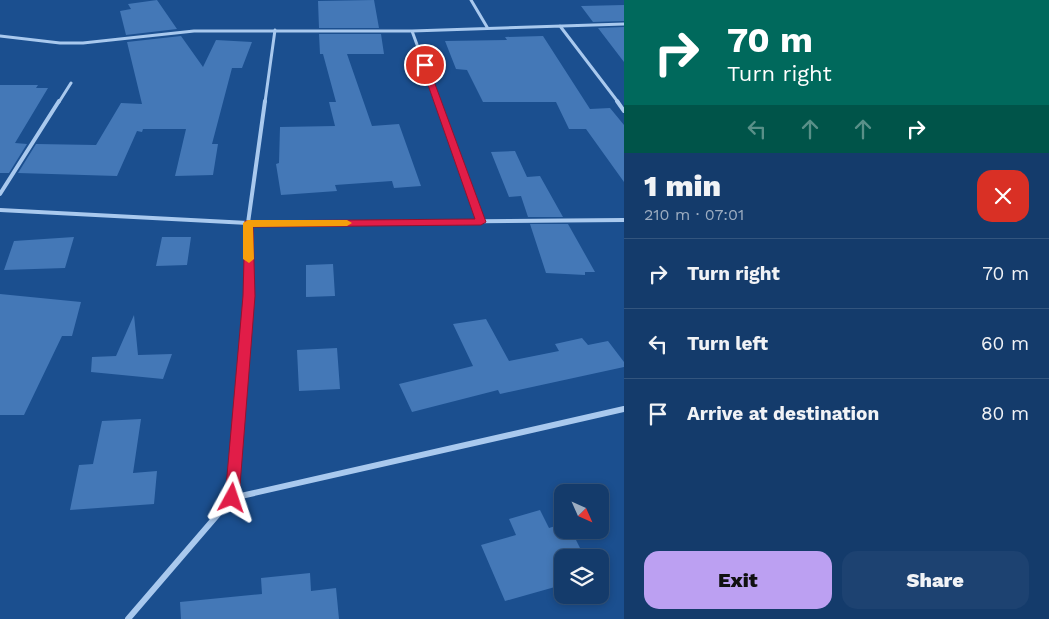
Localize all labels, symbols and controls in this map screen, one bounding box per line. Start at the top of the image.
text: 70 m [727,19,813,61]
icon: right [644,20,709,85]
pin [404,44,446,86]
icon: arrive [411,51,439,79]
text: Turn right [727,61,832,86]
icon: left [743,115,771,143]
icon: ahead [796,115,824,143]
icon: ahead [849,115,877,143]
icon: right [902,115,930,143]
text: 1 min [644,168,721,203]
button: close [977,170,1029,222]
text: 210 m · 07:01 [644,205,744,224]
icon: right [644,260,672,288]
text: Turn right [687,262,780,285]
text: 70 m [982,262,1029,285]
icon: left [644,330,672,358]
text: Turn left [687,332,768,355]
text: 60 m [981,332,1029,355]
icon: arrive [644,400,672,428]
text: Arrive at destination [687,402,879,425]
text: 80 m [981,402,1029,425]
position arrow [205,471,257,523]
north arrow [554,484,609,539]
map controls [554,484,609,604]
button: layers [554,549,609,604]
button: Exit [644,551,832,609]
button: Share [842,551,1029,609]

